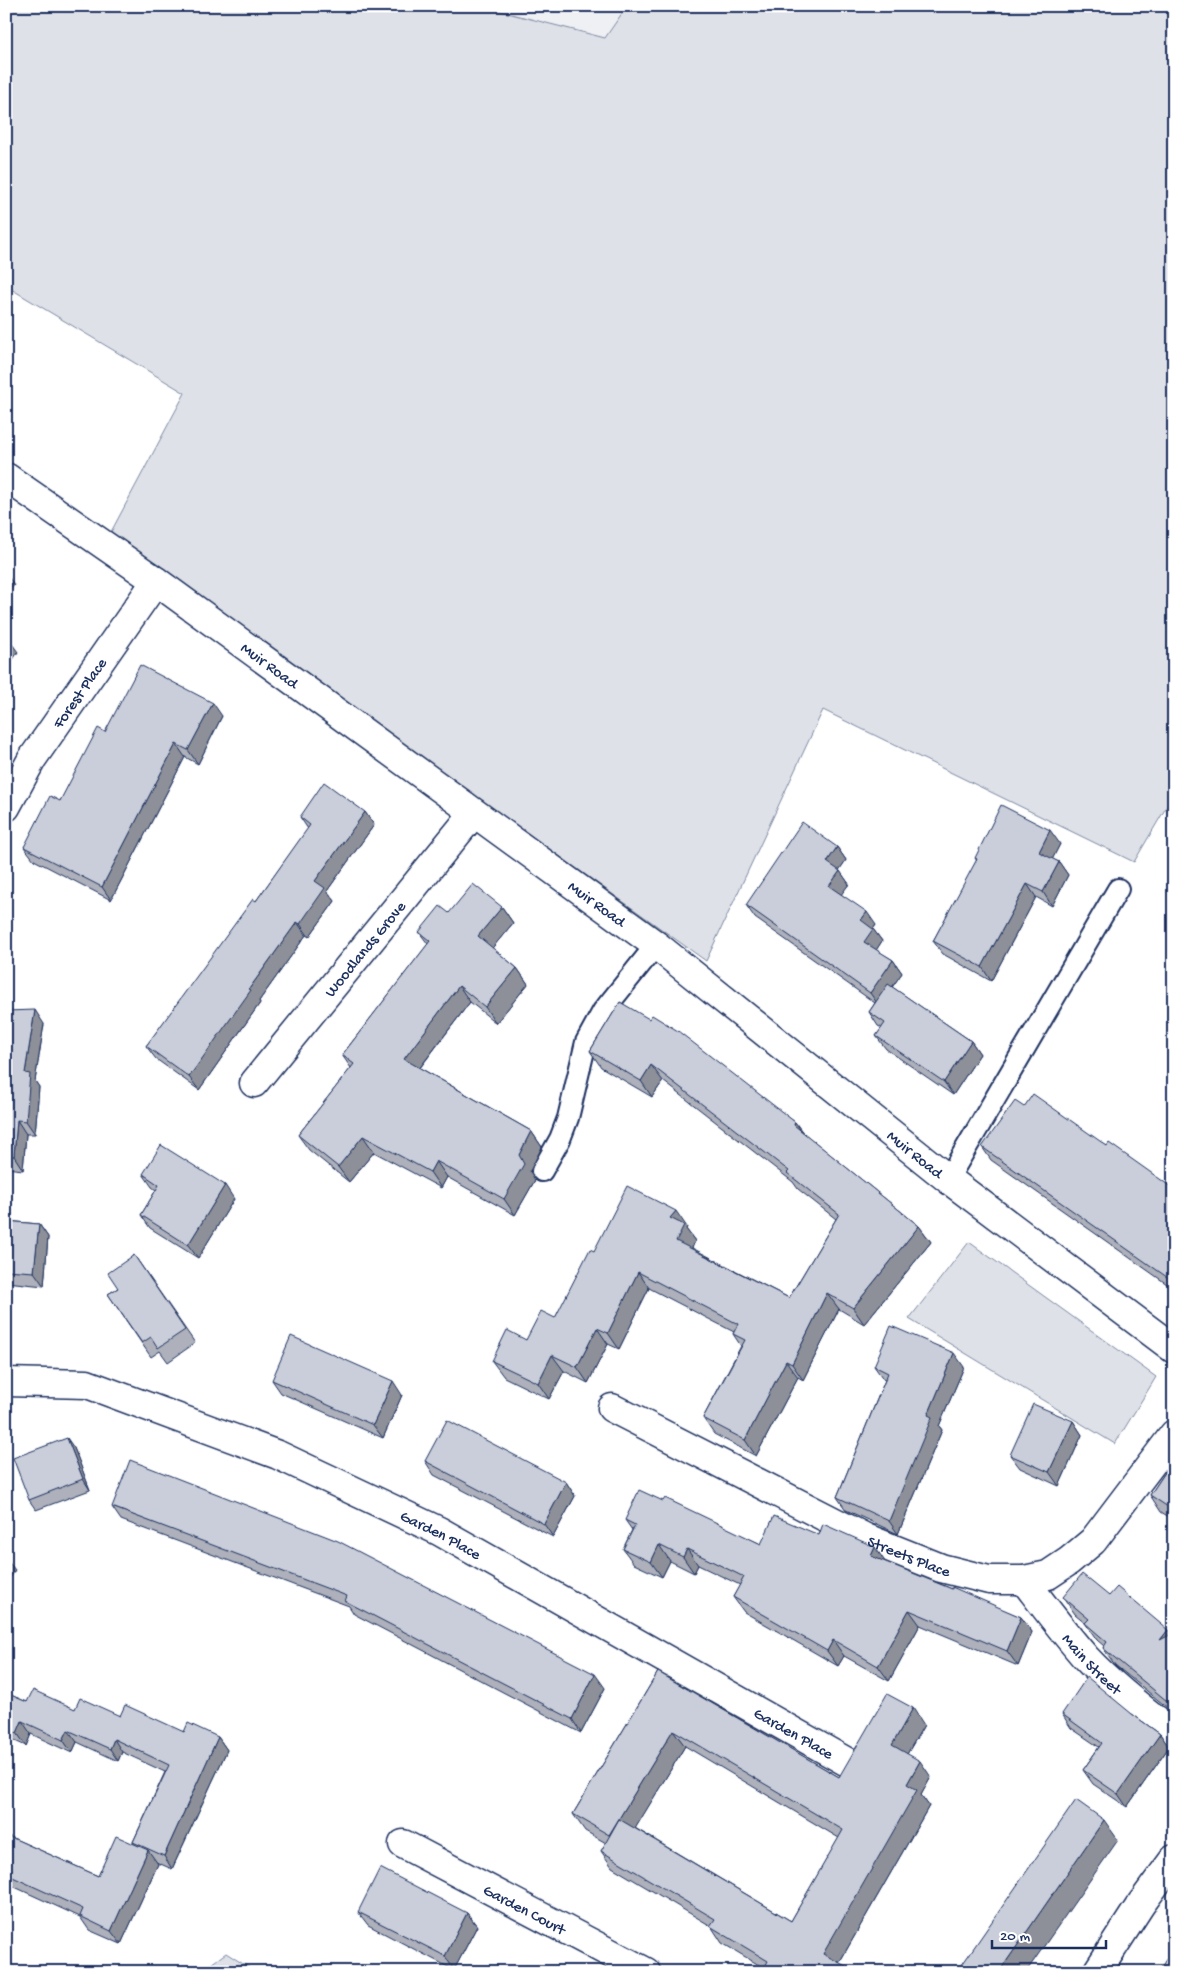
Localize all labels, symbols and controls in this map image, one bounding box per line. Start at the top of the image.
street label: Muir Road [236,640,302,695]
street label: Forest Place [50,655,113,734]
street label: Muir Road [563,878,630,934]
street label: Woodlands Grove [322,898,412,1002]
street label: Muir Road [882,1128,947,1185]
street label: Garden Place [396,1508,484,1566]
street label: Streets Place [864,1534,952,1583]
street label: Main Street [1056,1631,1125,1701]
street label: Garden Place [749,1705,836,1766]
street label: Garden Court [479,1882,569,1942]
scale bar [992,1918,1106,1950]
text: 20 m [1000,1928,1030,1946]

